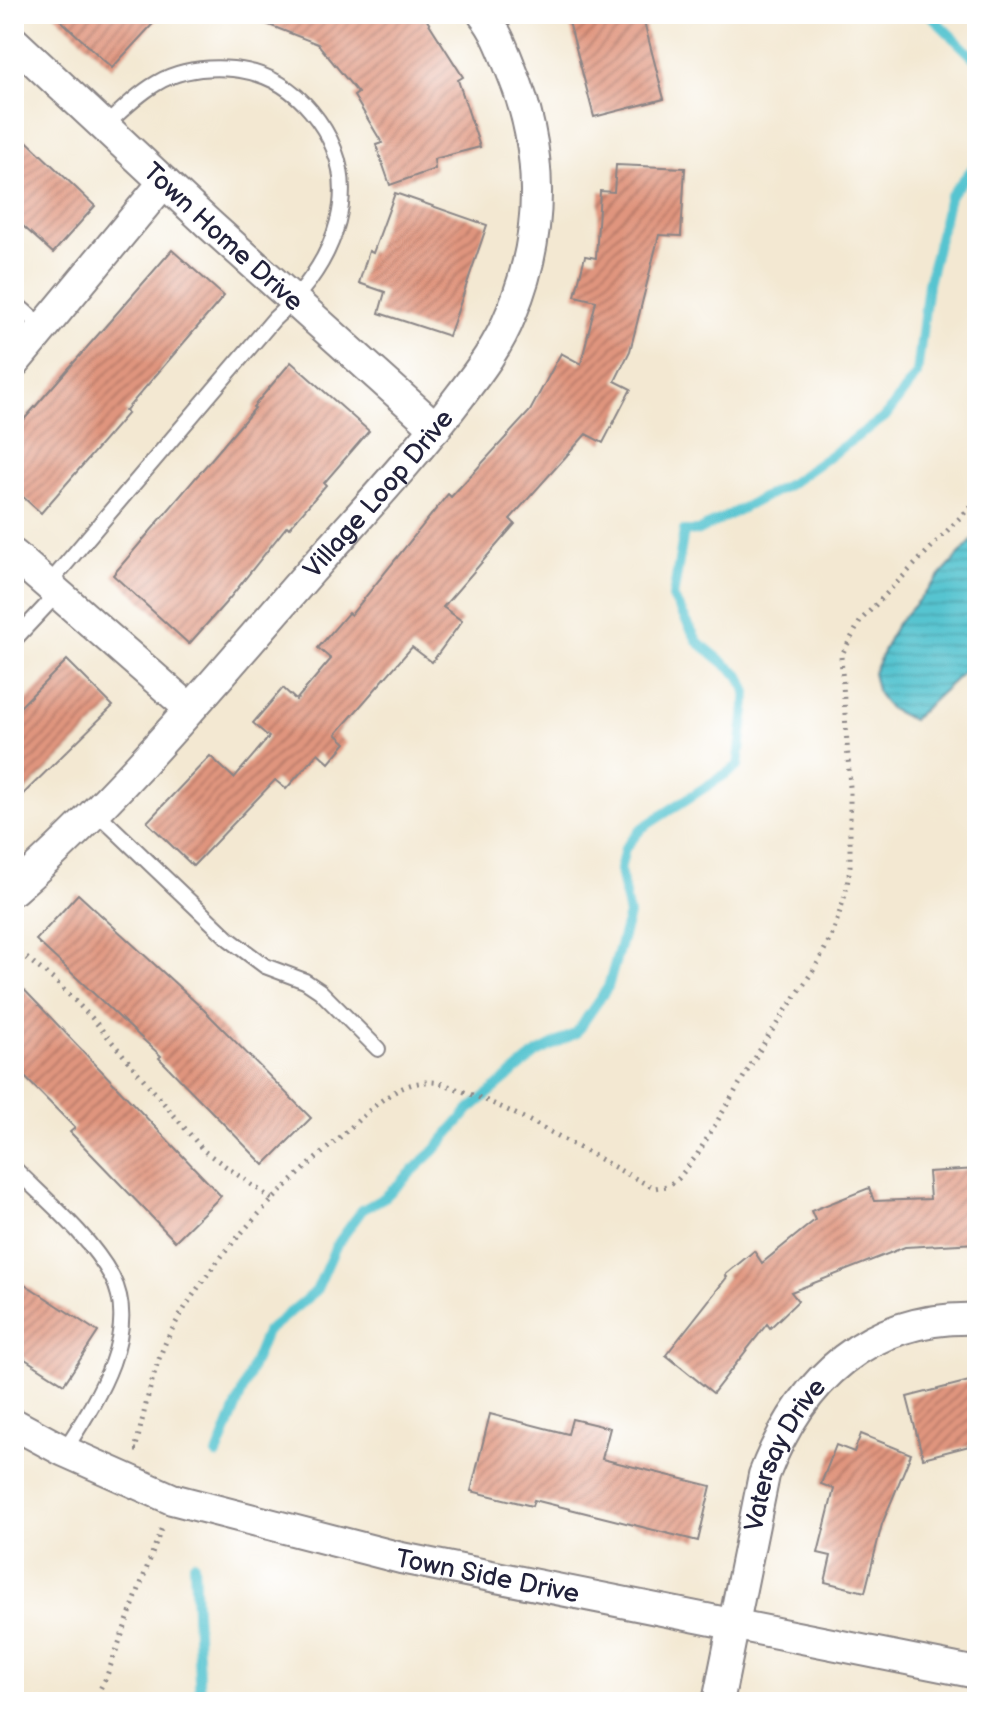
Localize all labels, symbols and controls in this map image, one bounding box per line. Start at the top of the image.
street label: Town Home Drive [136,157,309,318]
street label: Village Loop Drive [298,404,461,585]
street label: Vatersay Drive [739,1372,833,1534]
street label: Town Side Drive [393,1543,582,1610]

